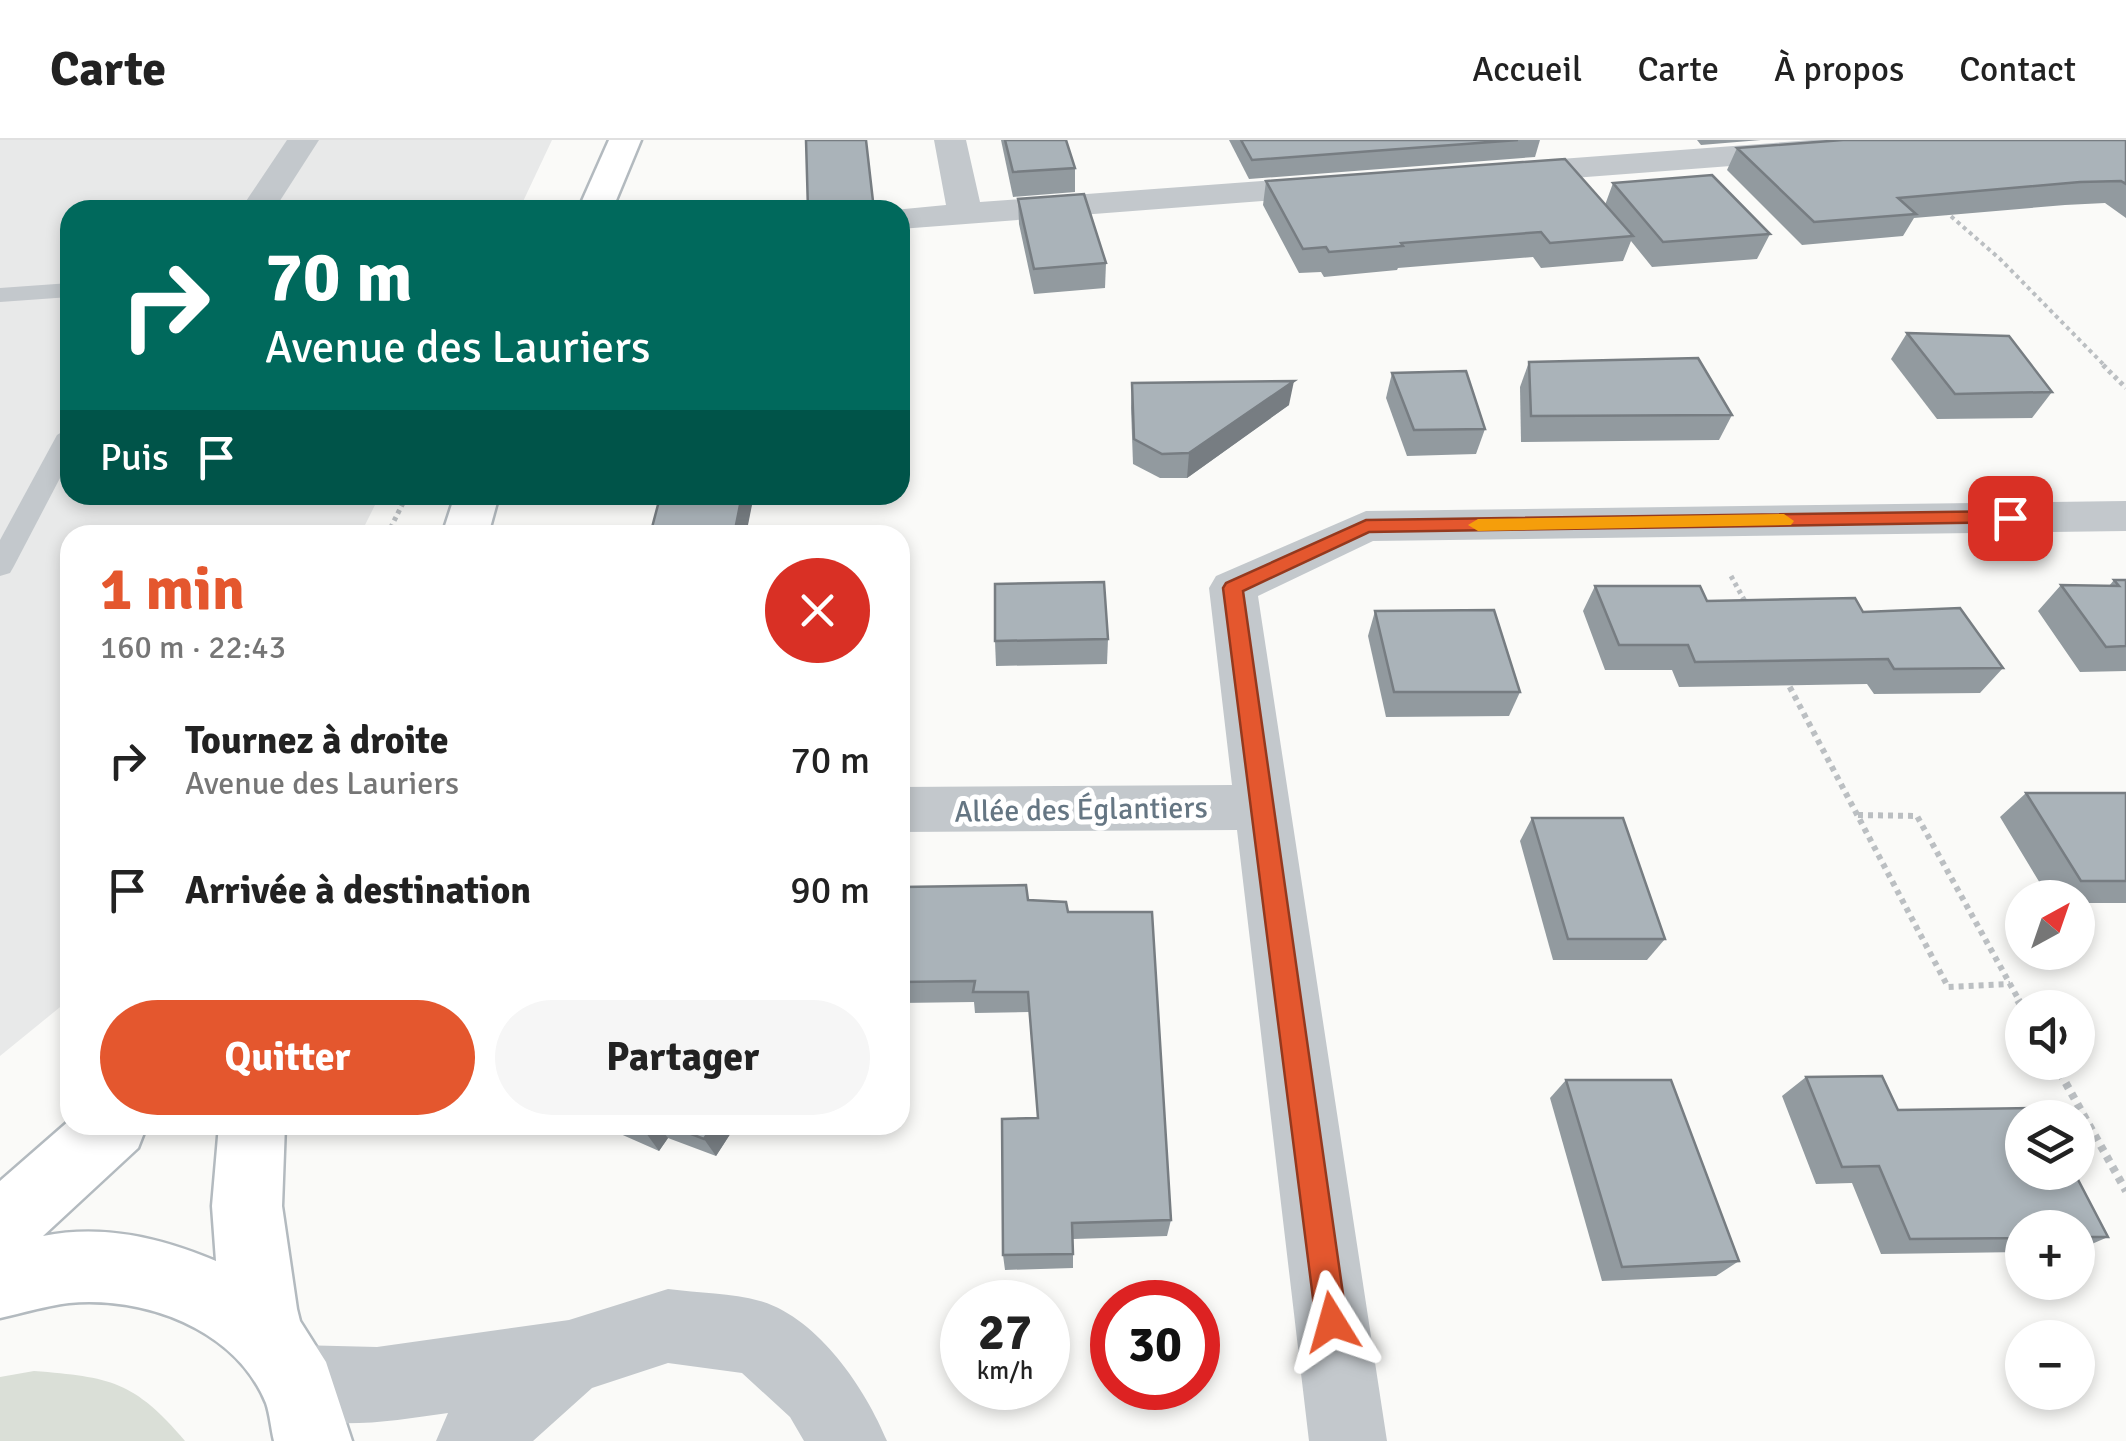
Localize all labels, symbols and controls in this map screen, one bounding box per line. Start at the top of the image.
text: Carte [50,40,166,99]
text: Accueil [1472,48,1582,91]
text: Carte [1637,48,1719,91]
text: À propos [1774,48,1904,91]
text: Contact [1959,48,2076,91]
text: 70 m [265,234,413,320]
icon: right [100,240,230,370]
text: Avenue des Lauriers [265,320,650,375]
icon: arrive [189,430,244,485]
text: Puis [100,434,169,481]
pin [1968,476,2053,561]
icon: arrive [1983,491,2038,546]
text: 1 min [100,553,245,627]
button: close [765,558,870,663]
text: 160 m · 22:43 [100,628,286,667]
text: Tournez à droite [185,717,449,764]
icon: right [100,733,155,788]
text: 70 m [790,737,870,784]
text: Avenue des Lauriers [185,764,459,803]
street label: Allée des Églantiers [954,789,1208,831]
icon: arrive [100,863,155,918]
text: Arrivée à destination [185,867,531,914]
text: 90 m [790,867,870,914]
north arrow [2005,880,2095,970]
map controls [2005,880,2095,1410]
button: sound [2005,990,2095,1080]
button: Quitter [100,1000,475,1115]
button: Partager [495,1000,870,1115]
button: layers [2005,1100,2095,1190]
button: + [2005,1210,2095,1300]
position arrow [1280,1270,1384,1374]
speed limit sign: 30 [1090,1280,1220,1410]
text: 27 [978,1302,1032,1364]
button: − [2005,1320,2095,1410]
text: km/h [977,1355,1033,1386]

